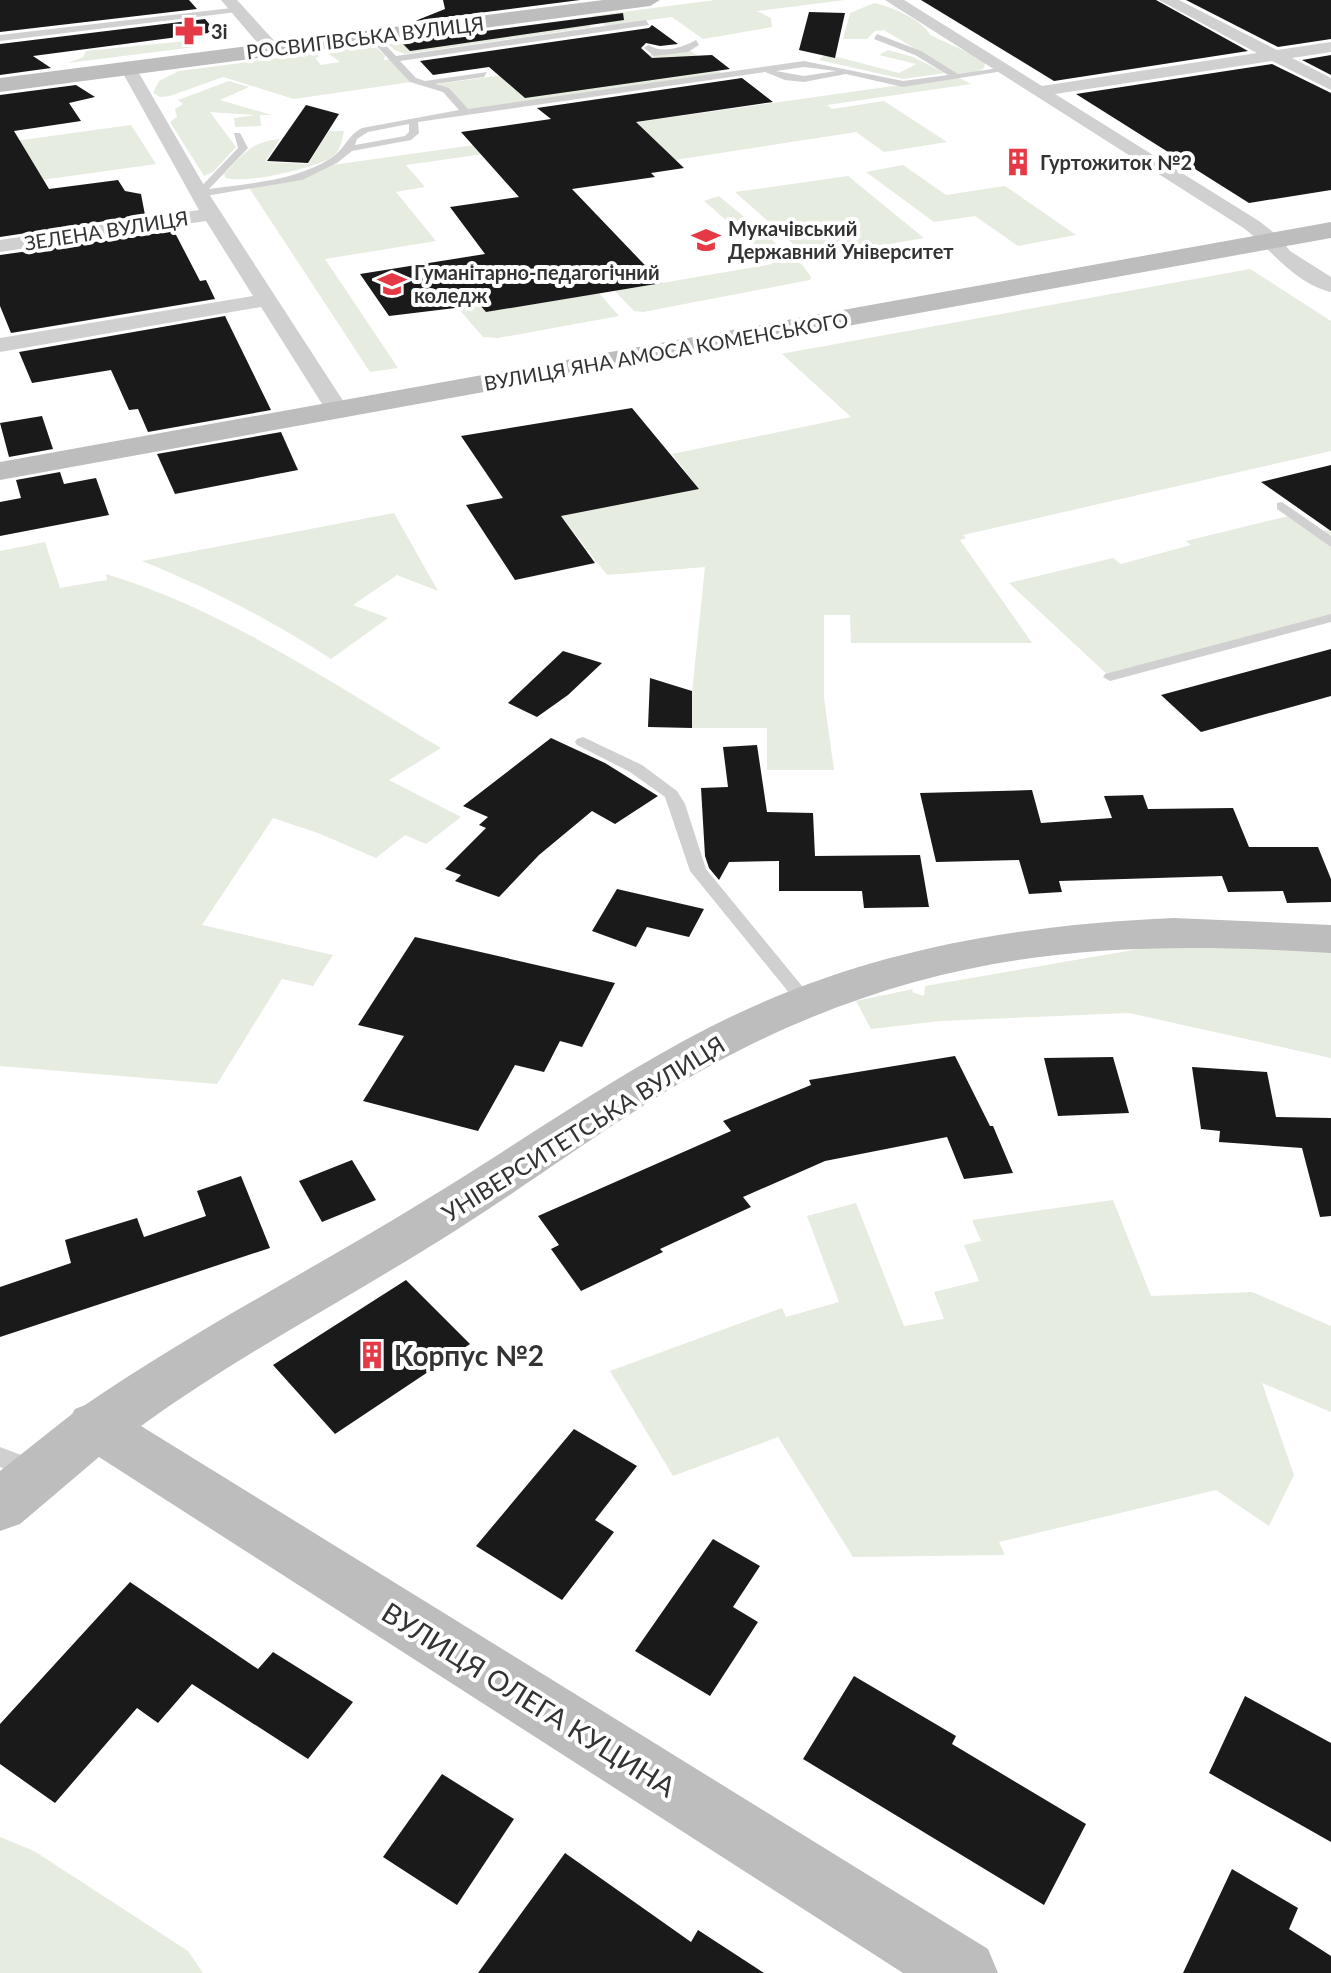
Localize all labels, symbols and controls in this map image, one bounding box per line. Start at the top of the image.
street label: РОСВИГІВСЬКА ВУЛИЦЯ [245,11,485,63]
pharmacy icon: 3і [174,16,204,46]
place label: 3і [211,19,228,43]
building icon: Гуртожиток №2 [1003,147,1033,177]
place label: Гуртожиток №2 [1040,150,1192,174]
street label: ЗЕЛЕНА ВУЛИЦЯ [22,205,190,255]
place label: Мукачівський Державний Університет [728,216,954,263]
school or university icon: Мукачівський Державний Університет [691,225,721,255]
place label: Гуманітарно-педагогічний коледж [414,260,660,307]
school or university icon: Гуманітарно-педагогічний коледж [377,269,407,299]
street label: ВУЛИЦЯ ЯНА АМОСА КОМЕНСЬКОГО [482,307,850,395]
street label: УНІВЕРСИТЕТСЬКА ВУЛИЦЯ [436,1029,730,1227]
place label: Корпус №2 [394,1338,544,1372]
building icon: Корпус №2 [357,1340,387,1370]
street label: ВУЛИЦЯ ОЛЕГА КУЦИНА [376,1595,682,1803]

